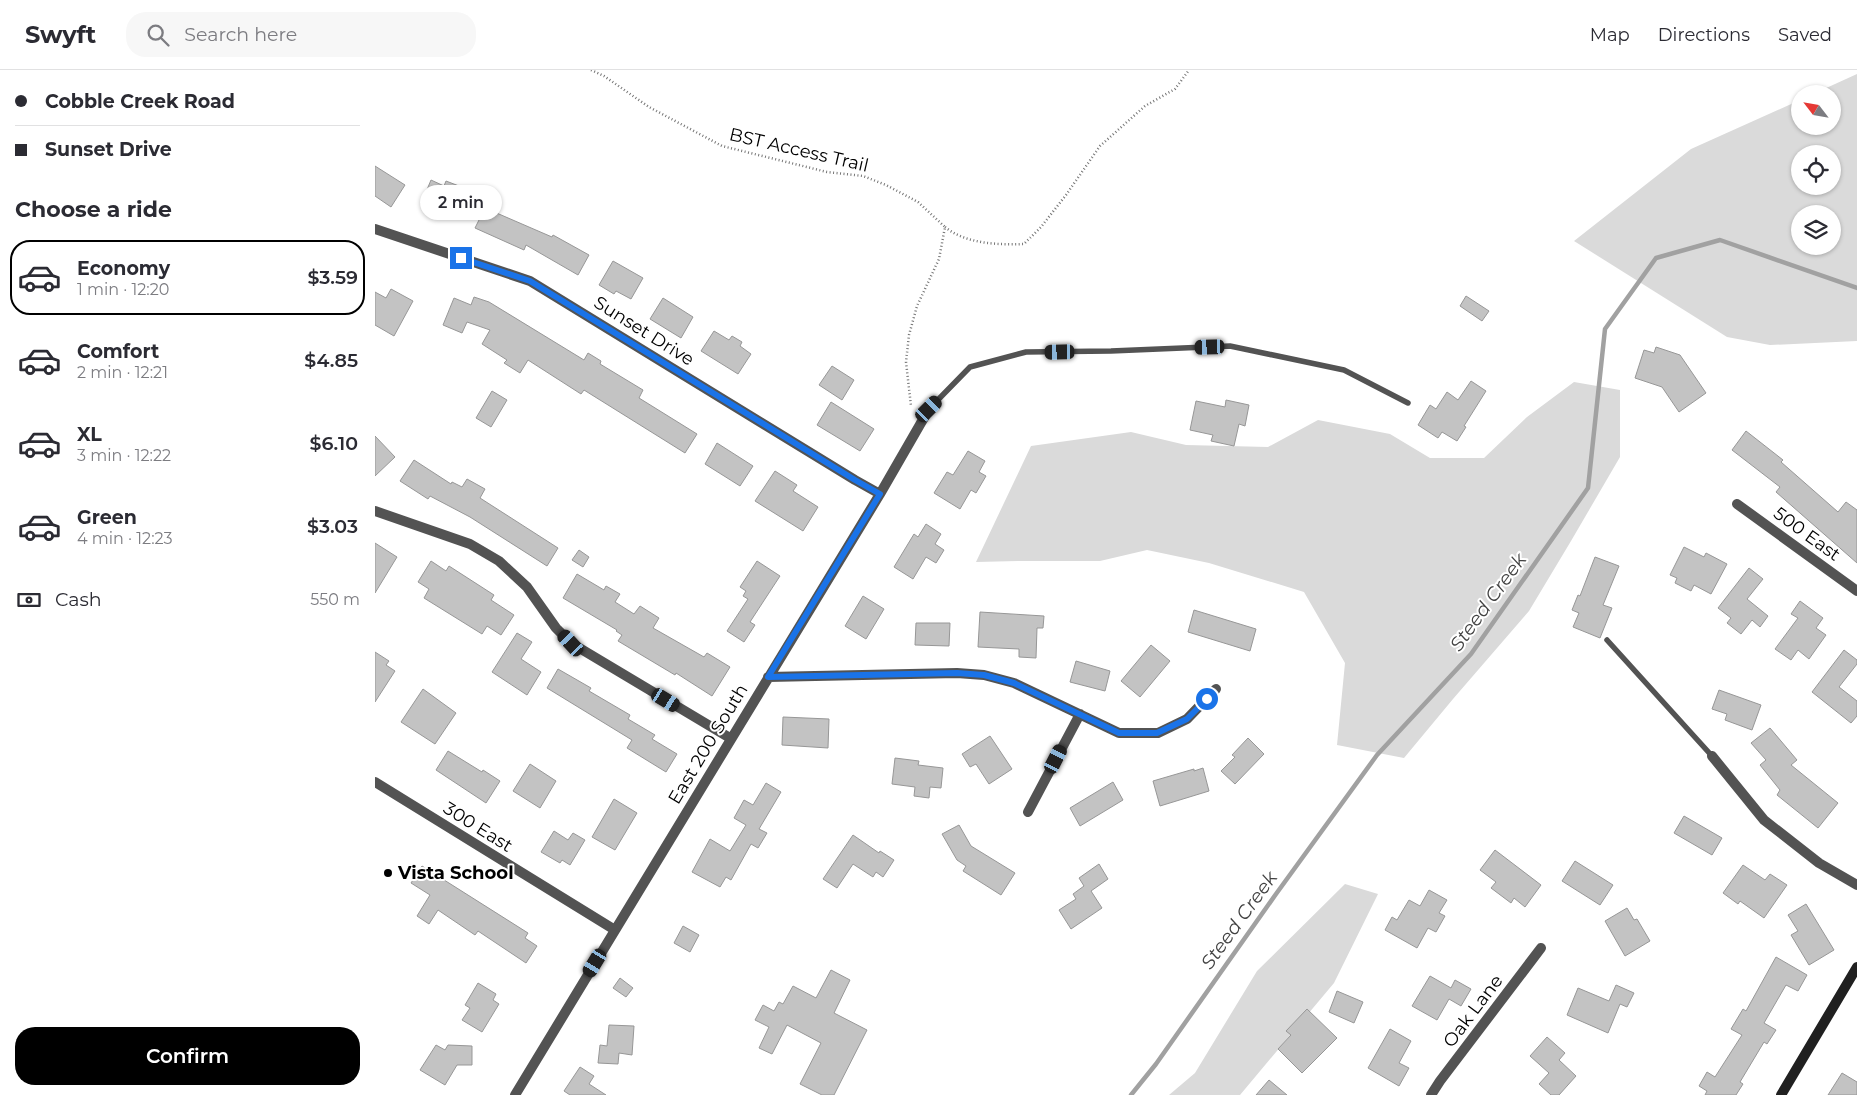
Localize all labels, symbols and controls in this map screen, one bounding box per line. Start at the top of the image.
search box [126,12,476,57]
text: Swyft [25,20,96,49]
icon: search [144,21,172,49]
text: Search here [184,23,297,46]
text: Map [1590,24,1630,46]
text: Directions [1658,24,1750,46]
text: Saved [1778,24,1832,46]
north arrow [1791,85,1841,135]
map controls [1791,85,1841,255]
text: Cobble Creek Road [45,90,235,113]
street label: BST Access Trail [727,123,871,177]
text: Sunset Drive [45,138,172,161]
button: locate [1791,145,1841,195]
callout: 2 min [420,186,502,220]
text: 2 min [438,193,484,212]
text: Choose a ride [15,196,172,223]
button: layers [1791,205,1841,255]
route end [450,247,472,269]
icon: car [17,255,62,300]
text: Economy [77,257,170,280]
text: $3.59 [307,266,358,289]
text: 1 min · 12:20 [77,280,169,299]
street label: Sunset Drive [590,291,698,371]
icon: car [17,338,62,383]
car [1194,339,1225,355]
text: Comfort [77,340,159,363]
car [1044,344,1075,360]
text: $4.85 [304,349,358,372]
text: 2 min · 12:21 [77,363,168,382]
car [913,393,944,425]
icon: car [17,421,62,466]
text: XL [77,423,102,446]
text: $6.10 [310,432,358,455]
text: 3 min · 12:22 [77,446,171,465]
street label: 500 East [1769,502,1845,566]
icon: car [17,504,62,549]
text: Green [77,506,137,529]
text: $3.03 [307,515,358,538]
text: 4 min · 12:23 [77,529,173,548]
water label: Steed Creek [1445,548,1532,655]
icon: cash [15,586,43,614]
text: Cash [55,588,102,611]
text: 550 m [310,590,360,609]
car [555,627,586,659]
street label: East 200 South [664,680,752,808]
car [649,686,682,714]
route start [1196,688,1218,710]
car [1042,742,1069,776]
street label: 300 East [439,797,517,857]
place label: Vista School [397,862,514,884]
water label: Steed Creek [1196,866,1283,973]
marker: Vista School [382,867,394,879]
car [580,946,609,980]
street label: Oak Lane [1438,970,1508,1052]
button: Confirm [15,1027,360,1085]

